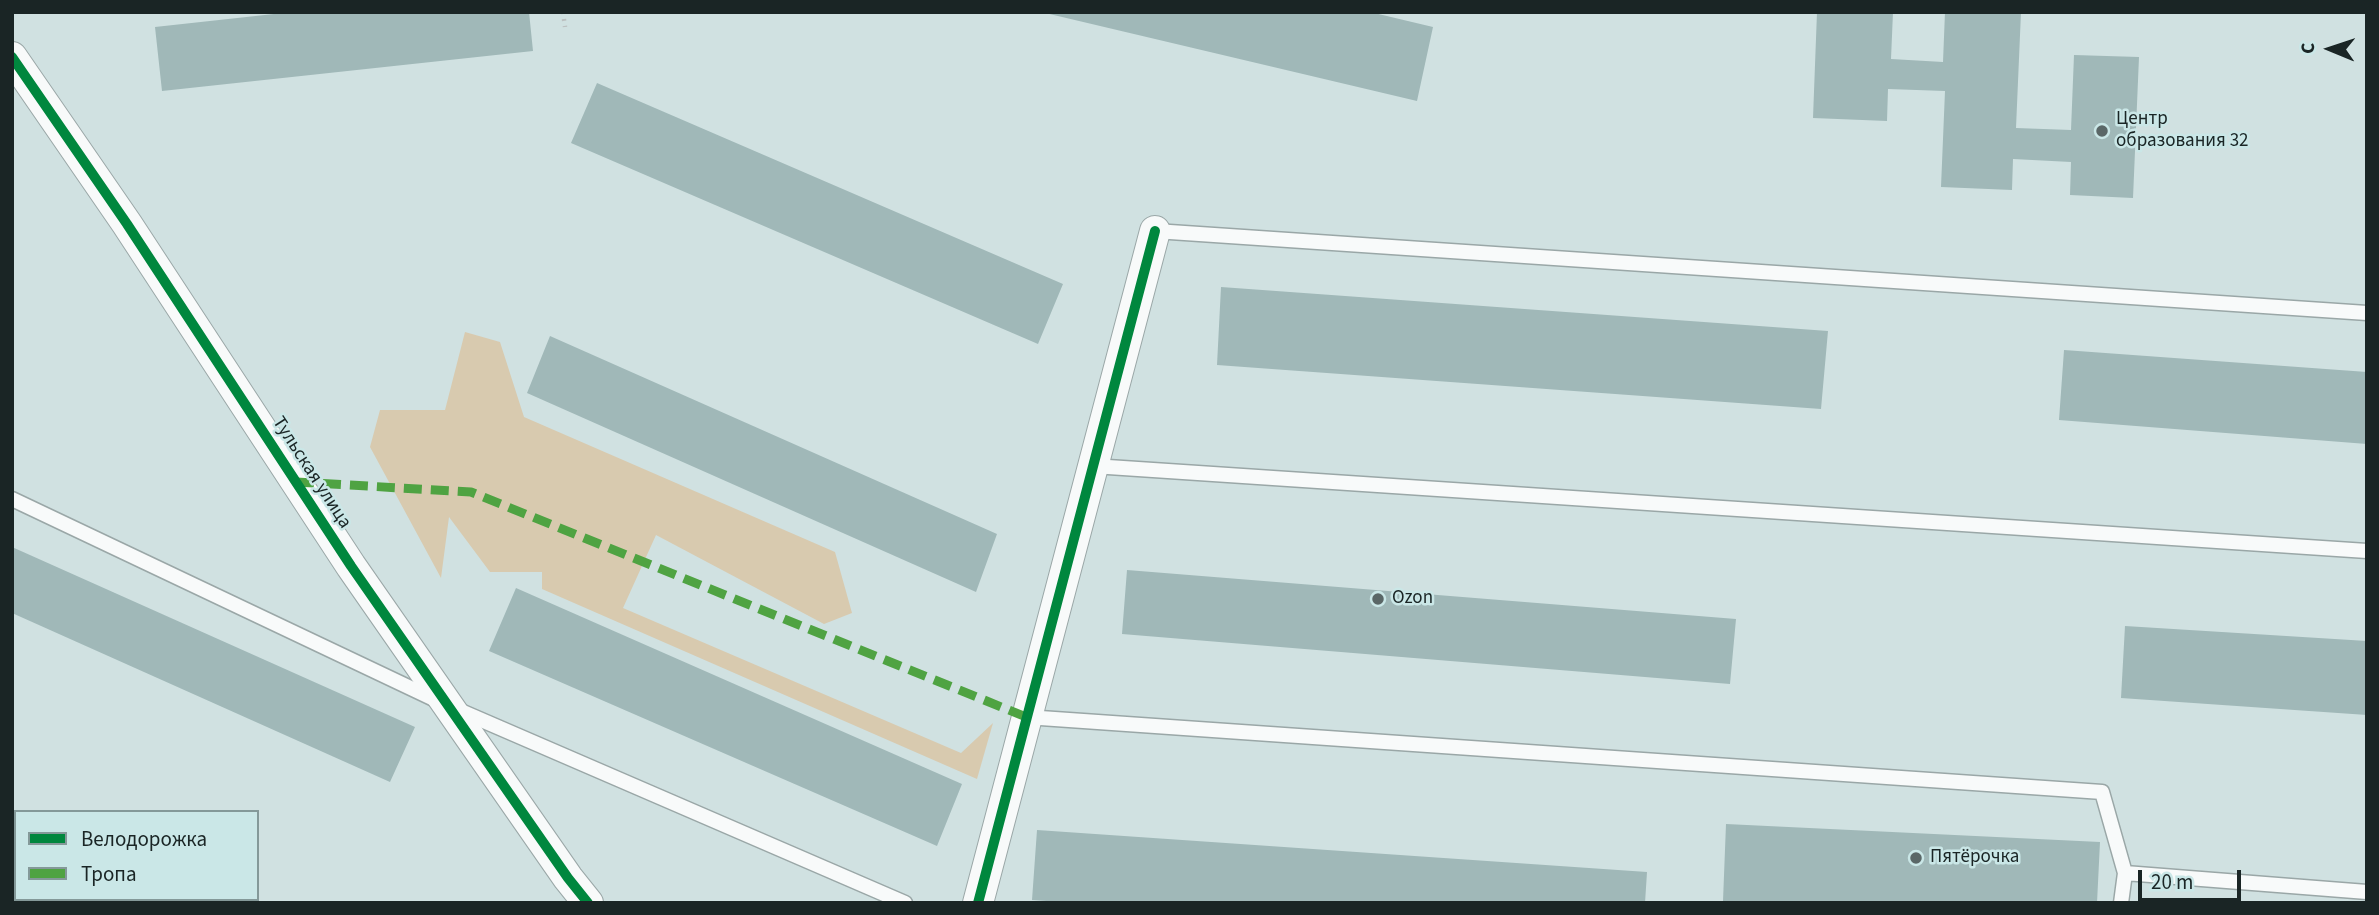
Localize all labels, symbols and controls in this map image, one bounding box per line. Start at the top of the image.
north arrow [2295,14,2365,84]
text: С [2295,42,2322,54]
place label: Центр образования 32 [2116,109,2249,153]
marker: Центр образования 32 [2094,123,2110,139]
street label: Тульская улица [266,413,356,533]
place label: Ozon [1392,588,1433,610]
marker: Ozon [1370,591,1386,607]
legend [14,810,259,901]
text: Велодорожка [81,824,207,854]
place label: Пятёрочка [1930,847,2019,869]
marker: Пятёрочка [1908,850,1924,866]
scale bar [2141,856,2244,900]
text: Тропа [81,859,137,889]
text: 20 m [2151,867,2193,897]

